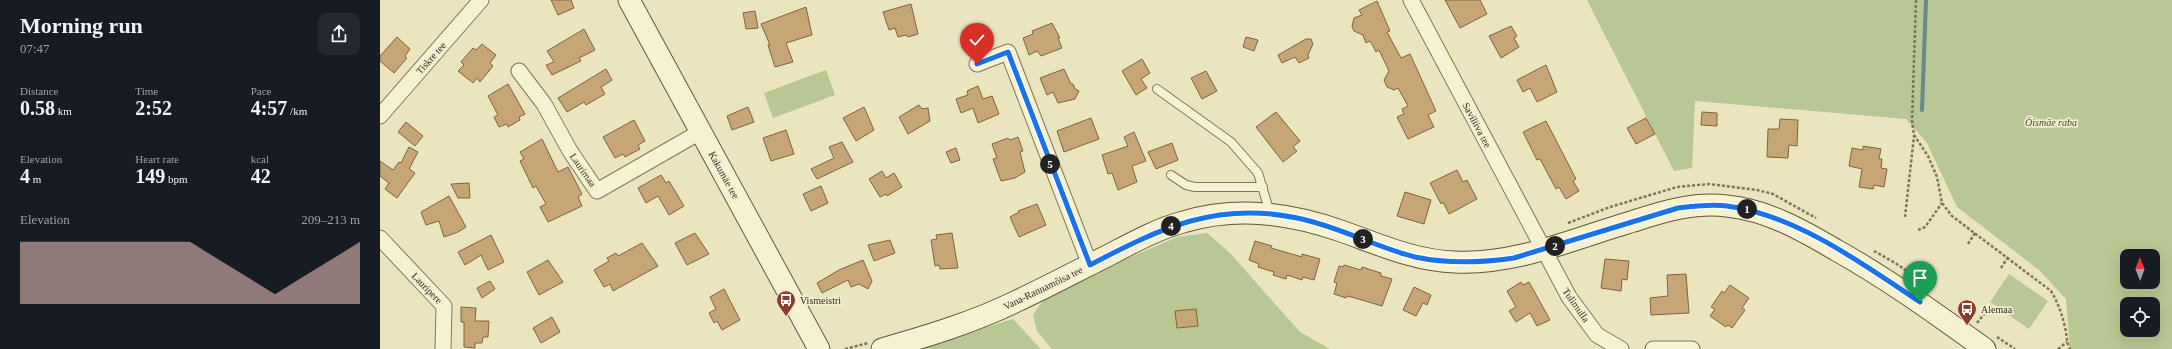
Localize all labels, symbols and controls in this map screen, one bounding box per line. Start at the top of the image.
text: Morning run [20,13,143,38]
button: share [318,13,360,55]
pin [960,23,994,64]
icon: check [966,29,988,51]
street label: Tiskre tee [414,39,449,76]
text: 07:47 [20,41,50,56]
text: Distance [20,85,58,97]
text: Time [135,85,158,97]
text: Pace [251,85,271,97]
text: 0.58 [20,97,55,119]
text: 2:52 [135,97,172,119]
text: 4:57 [251,97,287,119]
street label: Saviliiva tee [1460,100,1494,150]
text: km [55,105,72,117]
text: /km [287,105,307,117]
park label: Õismäe raba [2025,117,2077,128]
street label: Kakumäe tee [706,149,742,201]
street label: Laurimaa [568,151,599,189]
text: Elevation [20,153,62,165]
text: Heart rate [135,153,179,165]
text: kcal [251,153,269,165]
pin: 5 [1040,154,1060,174]
text: 5 [1047,158,1053,170]
text: 4 [20,165,30,187]
text: 149 [135,165,165,187]
text: 42 [251,165,271,187]
text: m [30,173,41,185]
text: bpm [165,173,188,185]
pin: 1 [1737,199,1757,219]
text: 1 [1744,203,1750,215]
text: Elevation [20,212,70,227]
text: 209–213 m [301,212,360,227]
pin: 4 [1161,216,1181,236]
text: 4 [1168,220,1174,232]
pin: 3 [1353,229,1373,249]
text: 3 [1360,233,1366,245]
pin: 2 [1545,236,1565,256]
text: 2 [1552,240,1558,252]
north arrow [2120,249,2160,289]
map controls [2120,249,2160,337]
pin [1903,261,1937,302]
street label: Vana-Rannamõisa tee [1002,264,1085,312]
icon: arrive [1909,267,1931,289]
street label: Lauripere [410,270,445,306]
street label: Tulimulla [1560,286,1592,325]
bus stop icon: Vismeistri [775,289,797,317]
place label: Vismeistri [800,295,841,306]
button: locate [2120,297,2160,337]
bus stop icon: Alemaa [1956,298,1978,326]
place label: Alemaa [1981,304,2013,315]

